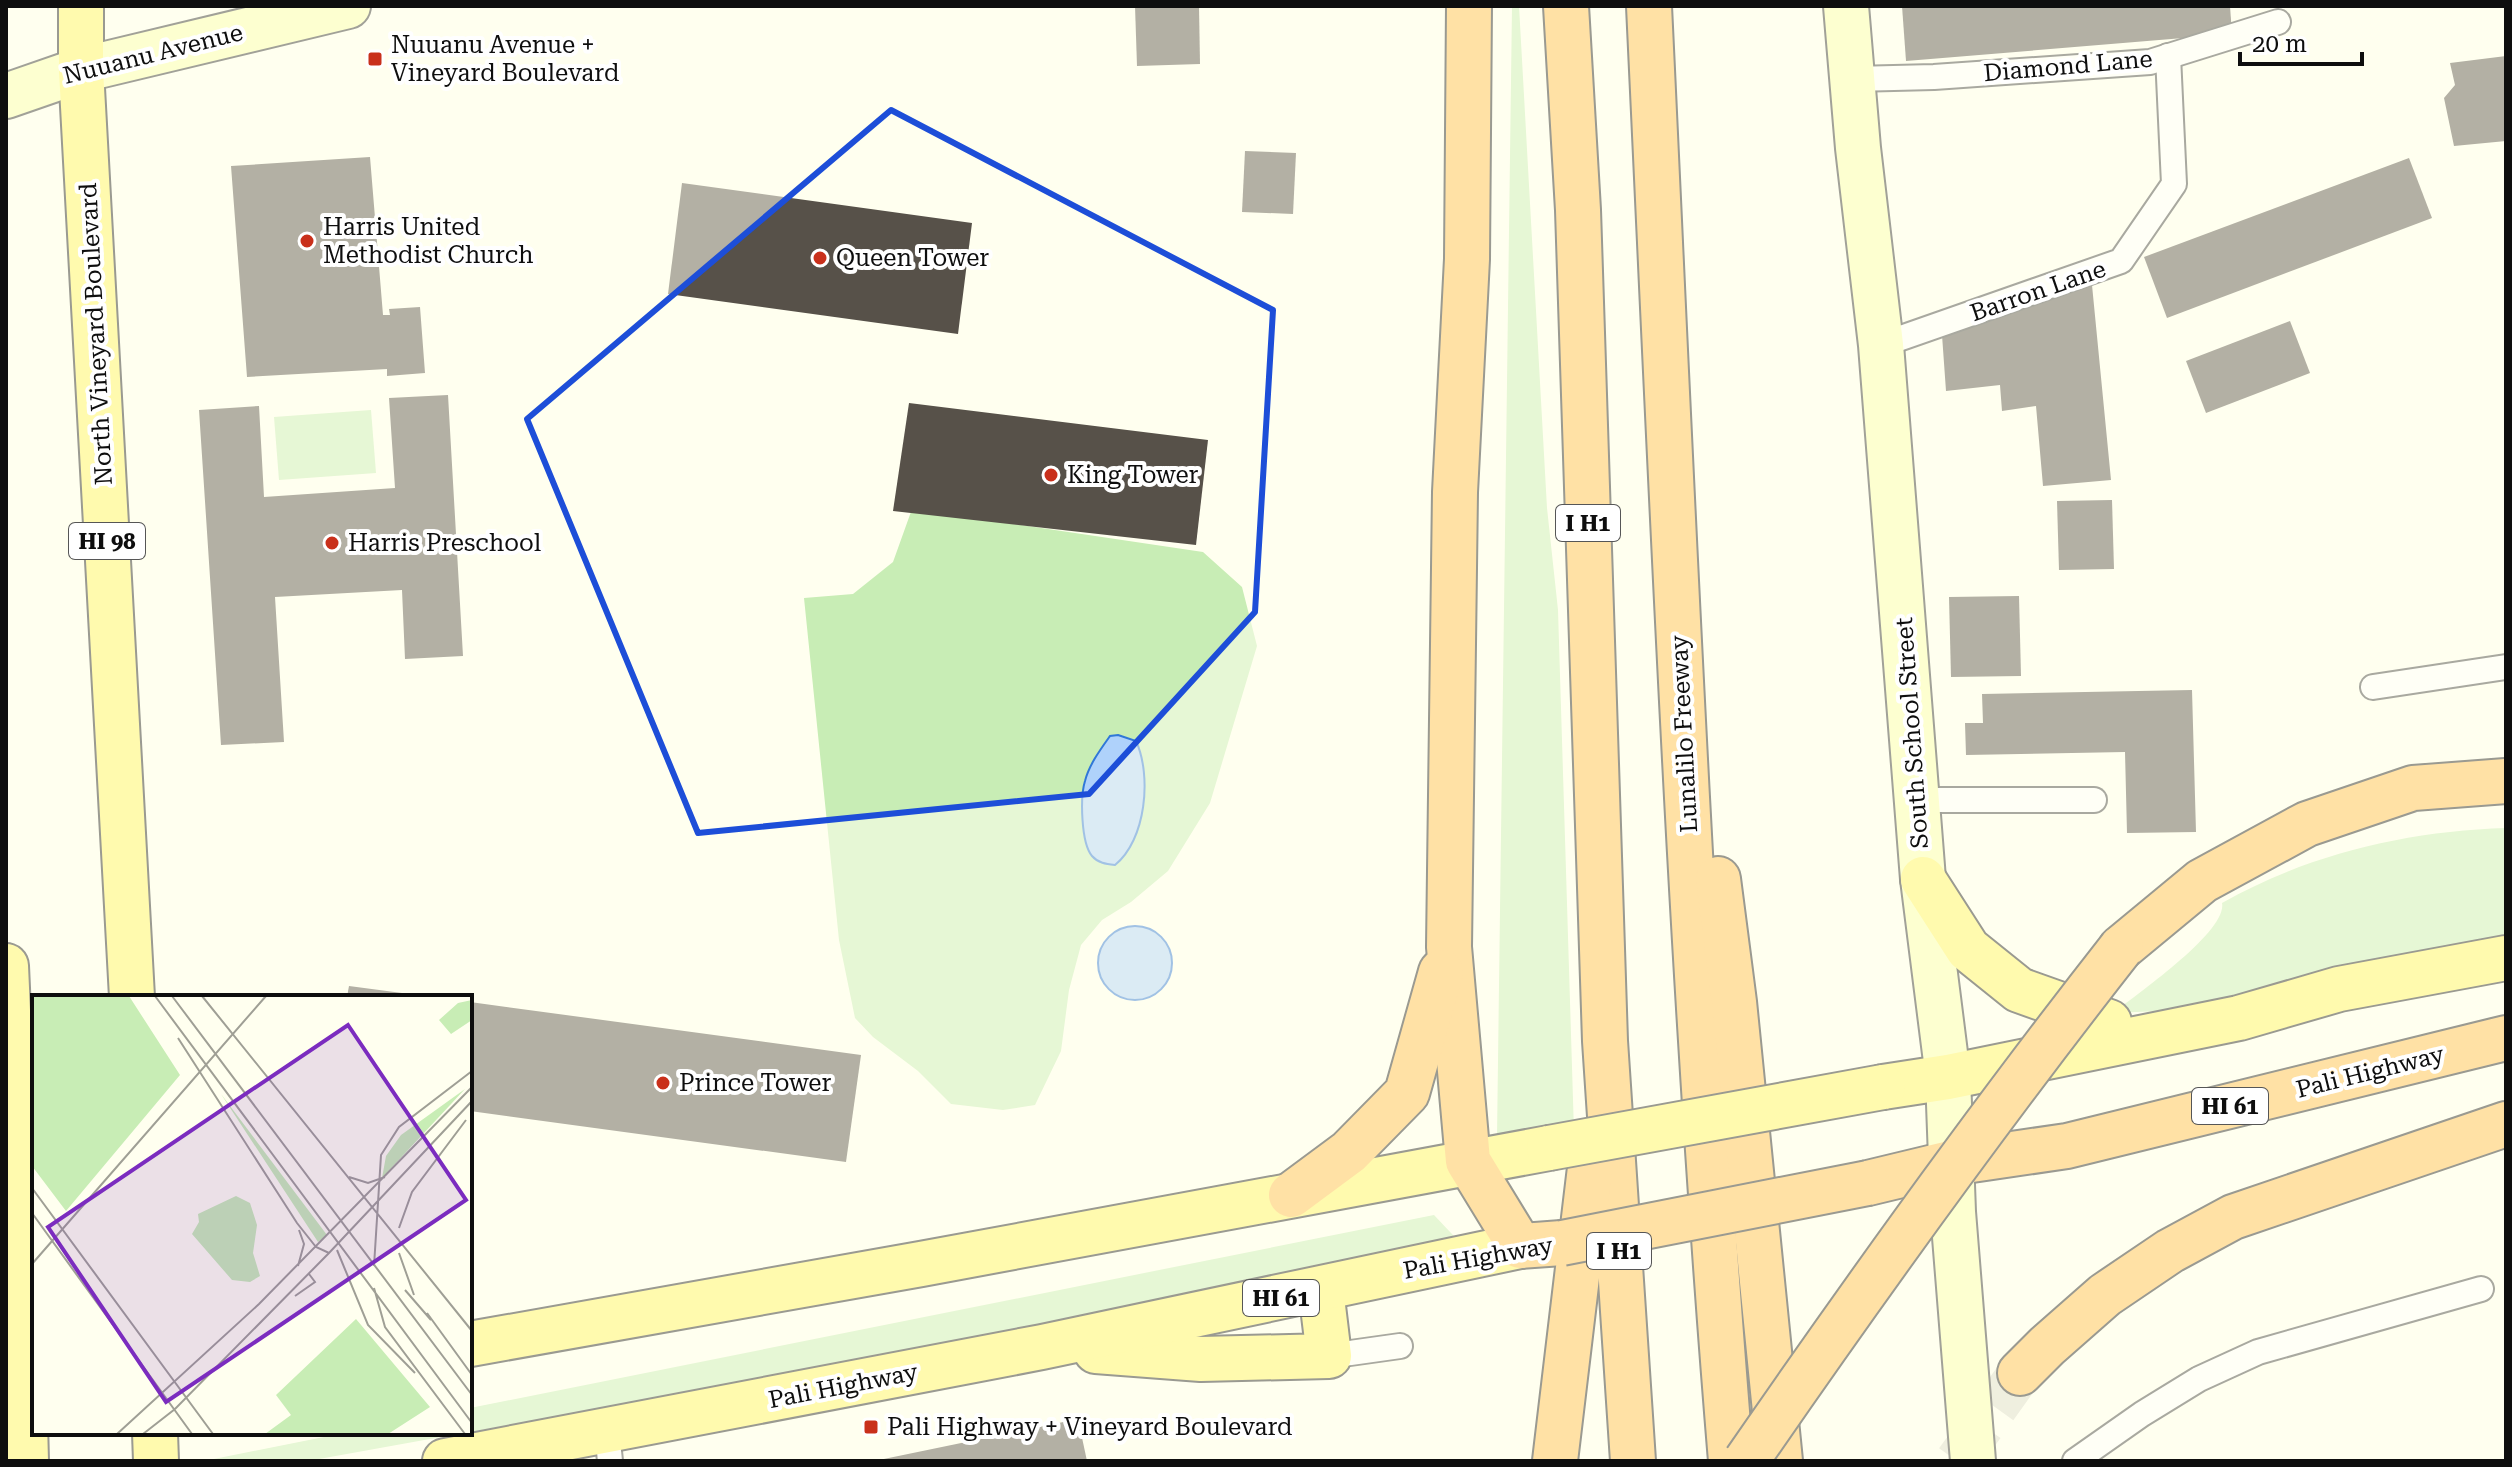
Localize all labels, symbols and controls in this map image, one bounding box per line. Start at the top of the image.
scale bar [2240,16,2362,66]
street label: Nuuanu Avenue [60,18,246,90]
text: 20 m [2252,30,2307,58]
place label: Nuuanu Avenue + Vineyard Boulevard [391,31,619,87]
street label: Diamond Lane [1982,45,2154,87]
marker: Nuuanu Avenue + Vineyard Boulevard [366,50,384,68]
street label: North Vineyard Boulevard [74,182,118,486]
place label: Harris United Methodist Church [323,213,534,269]
marker: Harris United Methodist Church [298,232,316,250]
place label: Queen Tower [836,244,989,272]
marker: Queen Tower [811,249,829,267]
street label: Barron Lane [1967,255,2109,327]
place label: King Tower [1067,461,1199,489]
marker: King Tower [1042,466,1060,484]
road number: I H1 [1556,505,1620,541]
road number: HI 98 [69,523,145,559]
place label: Harris Preschool [348,529,541,557]
marker: Harris Preschool [323,534,341,552]
street label: South School Street [1890,616,1934,849]
street label: Lunalilo Freeway [1665,634,1703,833]
inset map [32,995,472,1435]
street label: Pali Highway [2293,1040,2448,1104]
place label: Prince Tower [679,1069,831,1097]
marker: Prince Tower [654,1074,672,1092]
road number: HI 61 [2192,1088,2268,1124]
street label: Pali Highway [1401,1231,1556,1285]
road number: I H1 [1587,1233,1651,1269]
road number: HI 61 [1243,1280,1319,1316]
street label: Pali Highway [766,1358,921,1414]
place label: Pali Highway + Vineyard Boulevard [887,1413,1292,1441]
marker: Pali Highway + Vineyard Boulevard [862,1418,880,1436]

